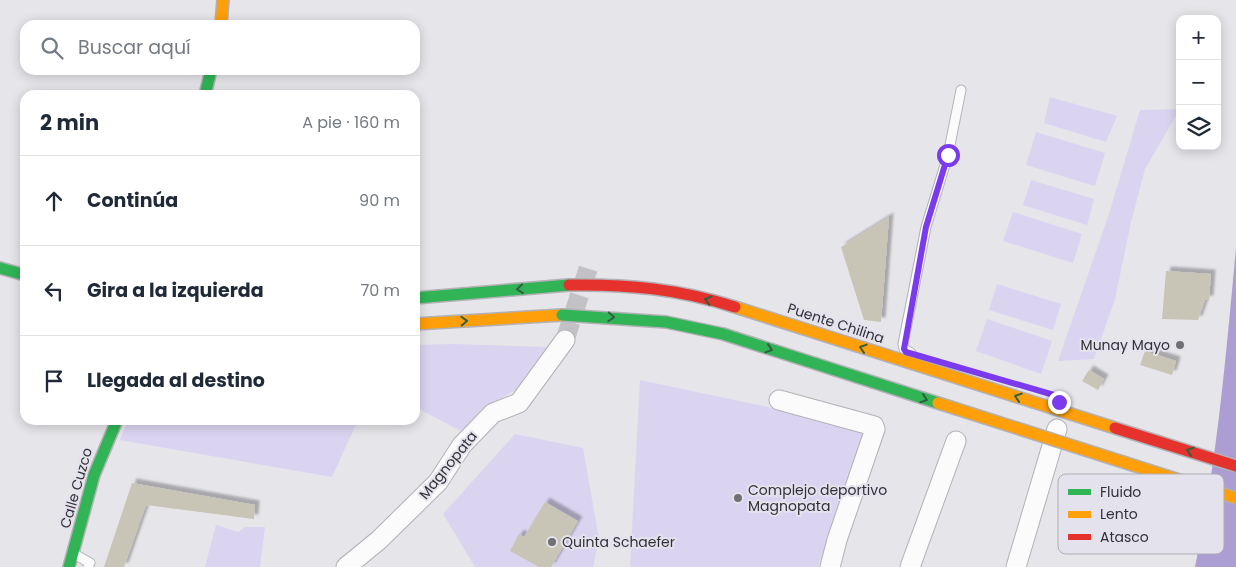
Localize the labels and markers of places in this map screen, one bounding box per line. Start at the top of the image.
place label: Munay Mayo [1081,335,1170,355]
marker: Munay Mayo [1174,339,1186,351]
place label: Complejo deportivo Magnopata [748,480,887,516]
marker: Complejo deportivo Magnopata [732,492,744,504]
place label: Quinta Schaefer [562,532,675,552]
marker: Quinta Schaefer [546,536,558,548]

